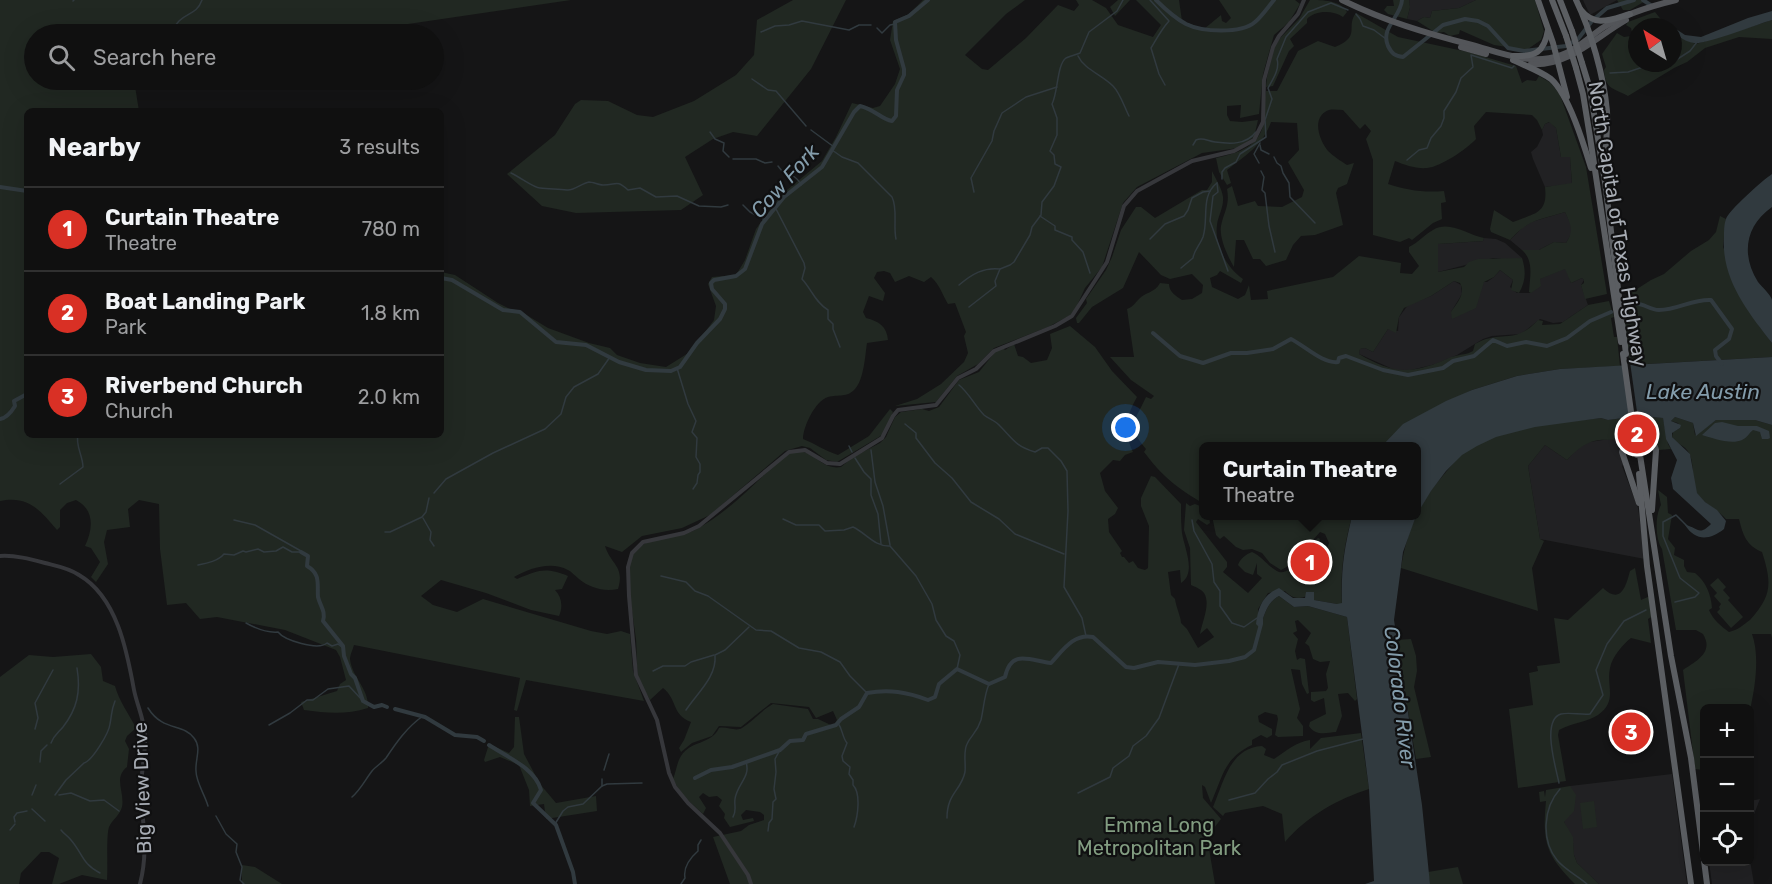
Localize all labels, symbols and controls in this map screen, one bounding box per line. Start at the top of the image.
north arrow [1628,18,1682,72]
search box [24,24,444,90]
icon: search [45,41,78,74]
text: Search here [93,44,216,71]
street label: North Capital of Texas Highway [1584,80,1652,368]
text: Nearby [48,132,141,163]
text: 3 results [339,135,420,159]
water label: Cow Fork [745,138,825,223]
text: Curtain Theatre [105,204,279,231]
text: 1 [63,217,72,241]
text: 780 m [362,217,420,241]
text: Theatre [105,231,177,255]
text: Boat Landing Park [105,288,305,315]
text: 2 [61,301,74,325]
text: 1.8 km [361,301,420,325]
text: Park [105,315,147,339]
text: Riverbend Church [105,372,303,399]
water label: Lake Austin [1646,379,1760,404]
text: 3 [61,385,74,409]
text: 2.0 km [358,385,420,409]
text: Church [105,399,173,423]
pin: 2 [1618,412,1656,456]
your location [1111,413,1140,442]
popup [1199,442,1421,520]
text: Curtain Theatre [1223,456,1397,483]
text: Theatre [1223,483,1295,507]
pin: 1 [1290,540,1330,584]
water label: Colorado River [1379,624,1422,770]
map controls [1700,704,1754,866]
button: + [1700,704,1754,758]
pin: 3 [1612,710,1650,754]
street label: Big View Drive [128,722,156,854]
button: − [1700,758,1754,812]
button: locate [1700,812,1754,866]
park label: Emma Long Metropolitan Park [1077,813,1242,860]

